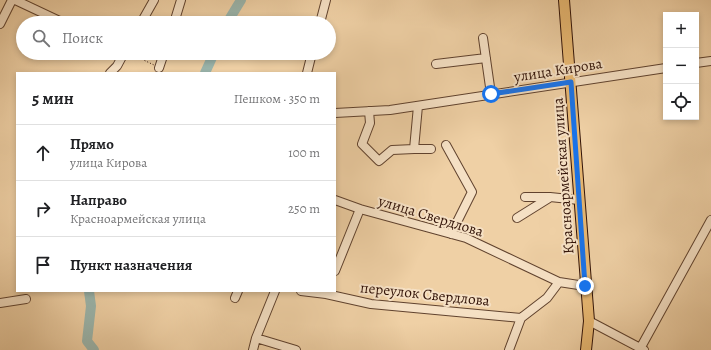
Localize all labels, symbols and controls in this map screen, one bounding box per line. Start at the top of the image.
map controls [663,12,699,120]
button: + [663,12,699,48]
search box [16,16,336,60]
icon: search [30,27,52,49]
text: Поиск [62,28,103,48]
button: − [663,48,699,84]
street label: улица Кирова [511,53,604,87]
button: locate [663,84,699,120]
route start [482,85,500,103]
text: 5 мин [32,87,74,110]
text: Пешком · 350 m [234,90,320,107]
street label: Красноармейская улица [548,97,578,255]
text: Прямо [70,134,114,154]
icon: ahead [32,142,54,164]
text: 100 m [288,144,320,161]
text: улица Кирова [70,154,147,171]
text: Направо [70,190,127,210]
street label: улица Свердлова [375,190,486,241]
icon: right [32,198,54,220]
text: 250 m [288,200,320,217]
text: Красноармейская улица [70,210,206,227]
icon: arrive [32,254,54,276]
text: Пункт назначения [70,255,192,275]
street label: переулок Свердлова [359,277,491,311]
route end [576,277,594,295]

